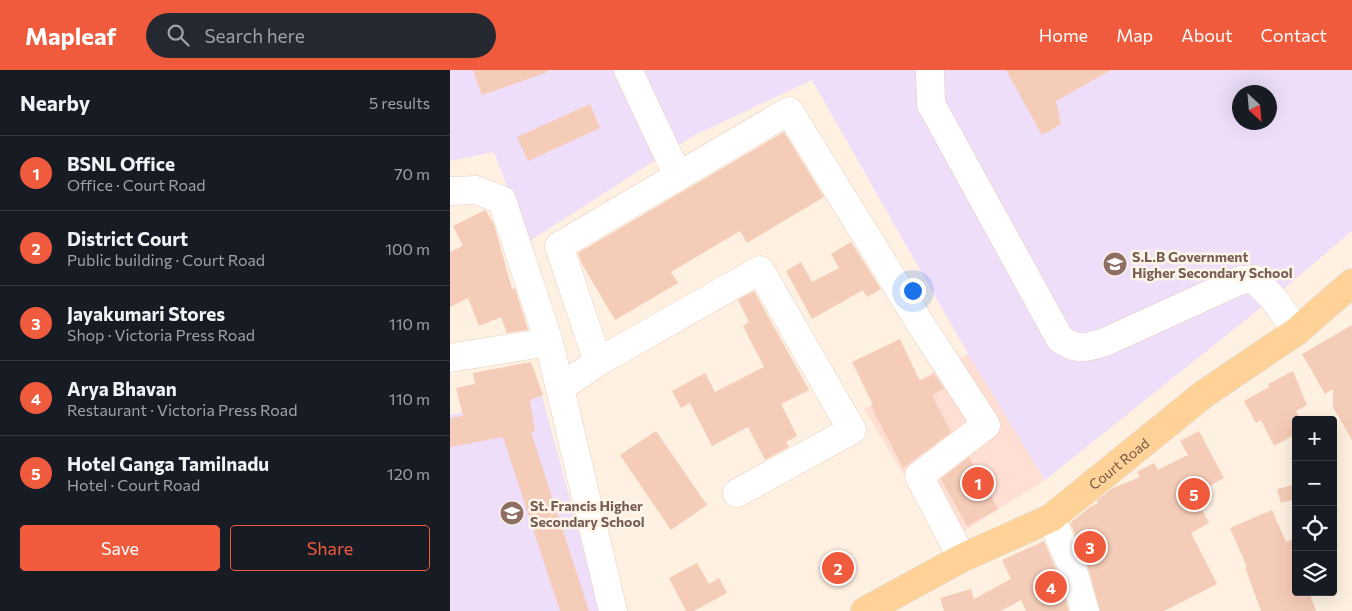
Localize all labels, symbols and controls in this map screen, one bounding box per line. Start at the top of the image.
search box [146,13,496,58]
text: Mapleaf [25,21,116,50]
icon: search [164,21,192,49]
text: Search here [204,24,305,47]
text: Home [1039,24,1088,46]
text: Map [1116,24,1153,46]
text: About [1181,24,1233,46]
text: Contact [1261,24,1327,46]
north arrow [1232,85,1277,130]
text: Nearby [20,90,90,115]
text: 5 results [369,93,430,112]
text: BSNL Office [67,152,175,175]
text: 1 [32,164,40,183]
text: 70 m [394,164,430,183]
text: Office · Court Road [67,175,206,194]
text: District Court [67,227,188,250]
text: 2 [31,239,41,258]
text: 100 m [385,239,430,258]
place label: S.L.B Government Higher Secondary School [1132,248,1293,281]
text: Public building · Court Road [67,250,265,269]
school or university icon: S.L.B Government Higher Secondary School [1102,251,1128,277]
your location [900,278,926,304]
text: Jayakumari Stores [67,302,225,325]
text: 3 [31,314,41,333]
text: 110 m [389,314,430,333]
text: Shop · Victoria Press Road [67,325,255,344]
text: Arya Bhavan [67,377,177,400]
text: 4 [31,389,41,408]
text: 110 m [389,389,430,408]
text: Restaurant · Victoria Press Road [67,400,297,419]
map controls [1292,416,1337,596]
button: + [1292,416,1337,461]
street label: Court Road [1085,434,1152,493]
text: Hotel Ganga Tamilnadu [67,452,269,475]
button: − [1292,461,1337,506]
text: 5 [31,464,41,483]
text: 120 m [387,464,430,483]
pin: 1 [962,464,994,502]
text: Hotel · Court Road [67,475,200,494]
pin: 5 [1178,475,1210,513]
place label: St. Francis Higher Secondary School [530,497,645,530]
school or university icon: St. Francis Higher Secondary School [499,500,525,526]
button: locate [1292,506,1337,551]
button: Save [20,525,220,571]
button: Share [230,525,430,571]
pin: 3 [1074,528,1106,566]
pin: 2 [822,549,854,587]
button: layers [1292,551,1337,596]
pin: 4 [1035,568,1067,606]

